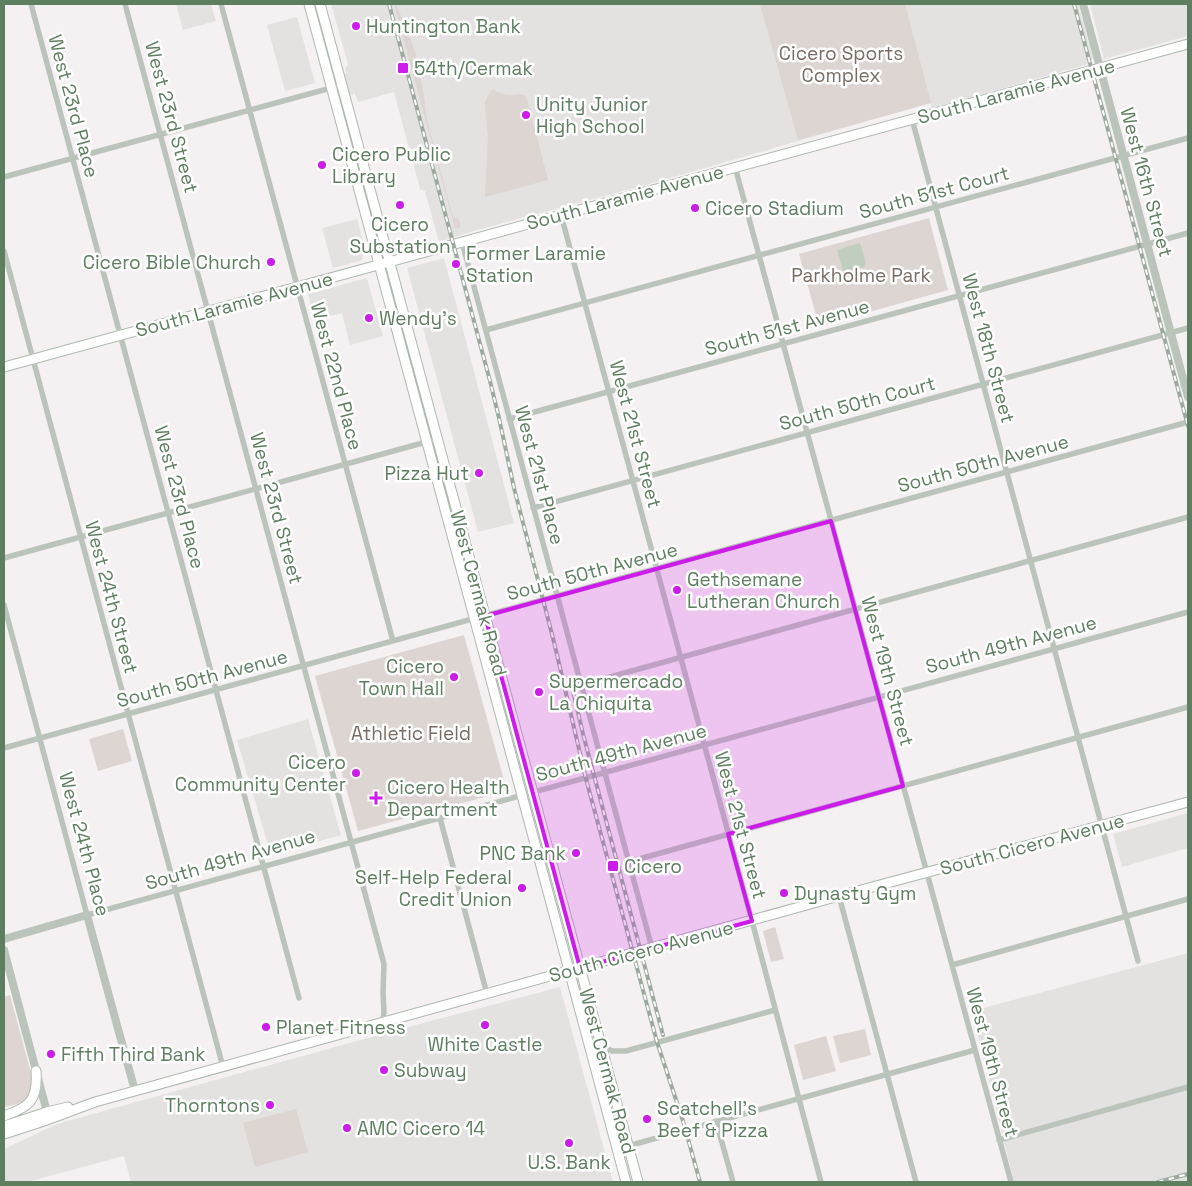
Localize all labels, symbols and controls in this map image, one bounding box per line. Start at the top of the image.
place label: Huntington Bank [366,14,521,39]
marker: Huntington Bank [350,20,362,32]
street label: West 23rd Place [42,32,105,180]
street label: West 23rd Street [139,39,204,196]
park label: Cicero Sports Complex [779,41,903,88]
street label: South Laramie Avenue [915,53,1118,130]
place label: 54th/Cermak [414,56,533,81]
marker: 54th/Cermak [396,61,410,75]
place label: Unity Junior High School [536,92,648,139]
street label: West 16th Street [1115,105,1179,260]
marker: Unity Junior High School [520,109,532,121]
place label: Cicero Public Library [332,142,451,189]
marker: Cicero Public Library [316,159,328,171]
street label: South Laramie Avenue [524,159,727,236]
street label: South 51st Court [856,160,1012,225]
place label: Cicero Stadium [705,196,844,221]
marker: Cicero Substation [394,199,406,211]
marker: Cicero Stadium [689,202,701,214]
place label: Cicero Substation [349,212,451,259]
place label: Former Laramie Station [466,241,606,288]
place label: Cicero Bible Church [83,250,261,275]
marker: Cicero Bible Church [265,256,277,268]
marker: Former Laramie Station [450,258,462,270]
park label: Parkholme Park [791,263,931,288]
street label: South Laramie Avenue [133,266,336,343]
street label: West 18th Street [956,270,1021,426]
street label: South 51st Avenue [702,293,872,362]
street label: West 22nd Place [305,299,368,453]
place label: Wendy's [379,306,457,331]
marker: Wendy's [363,312,375,324]
street label: West 21st Street [604,358,667,511]
street label: South 50th Court [776,371,938,436]
street label: West 21st Place [509,403,570,548]
street label: West 23rd Place [148,423,211,571]
street label: South 50th Avenue [895,429,1071,498]
street label: West 23rd Street [244,430,309,587]
place label: Pizza Hut [385,461,469,486]
marker: Pizza Hut [473,467,485,479]
street label: West Cermak Road [444,507,513,679]
street label: West 24th Street [79,518,144,676]
street label: South 50th Avenue [504,537,680,606]
place label: Gethsemane Lutheran Church [687,567,840,614]
marker: Gethsemane Lutheran Church [671,584,683,596]
street label: West 19th Street [856,594,920,749]
street label: South 49th Avenue [923,610,1099,679]
street label: South 50th Avenue [114,644,290,713]
place label: Cicero Town Hall [359,654,444,701]
place label: Supermercado La Chiquita [549,669,683,716]
marker: Cicero Town Hall [448,671,460,683]
marker: Supermercado La Chiquita [533,686,545,698]
street label: South 49th Avenue [533,718,709,787]
park label: Athletic Field [351,721,471,746]
street label: West 21st Street [709,749,772,902]
place label: Cicero Community Center [175,750,346,797]
marker: Cicero Community Center [350,767,362,779]
street label: West 24th Place [53,769,116,919]
place label: Cicero Health Department [387,775,510,822]
marker: Cicero Health Department [369,791,383,805]
street label: South Cicero Avenue [937,808,1127,881]
street label: South 49th Avenue [142,823,318,896]
place label: PNC Bank [480,841,566,866]
marker: PNC Bank [570,847,582,859]
place label: Cicero [624,854,682,879]
marker: Cicero [606,859,620,873]
place label: Self-Help Federal Credit Union [355,865,512,912]
place label: Dynasty Gym [794,881,916,906]
marker: Self-Help Federal Credit Union [516,882,528,894]
marker: Dynasty Gym [778,887,790,899]
street label: South Cicero Avenue [546,915,736,988]
street label: West Cermak Road [573,985,642,1157]
street label: West 19th Street [961,985,1025,1140]
place label: Planet Fitness [276,1015,406,1040]
marker: White Castle [479,1019,491,1031]
marker: Planet Fitness [260,1021,272,1033]
place label: White Castle [428,1032,542,1057]
place label: Fifth Third Bank [61,1042,206,1067]
marker: Fifth Third Bank [45,1048,57,1060]
place label: Subway [394,1058,467,1083]
marker: Subway [378,1064,390,1076]
place label: Thorntons [165,1093,260,1118]
place label: Scatchell's Beef & Pizza [657,1096,768,1143]
marker: Thorntons [264,1099,276,1111]
marker: Scatchell's Beef & Pizza [641,1113,653,1125]
place label: AMC Cicero 14 [357,1116,485,1141]
marker: AMC Cicero 14 [341,1122,353,1134]
marker: U.S. Bank [563,1137,575,1149]
place label: U.S. Bank [527,1150,611,1175]

